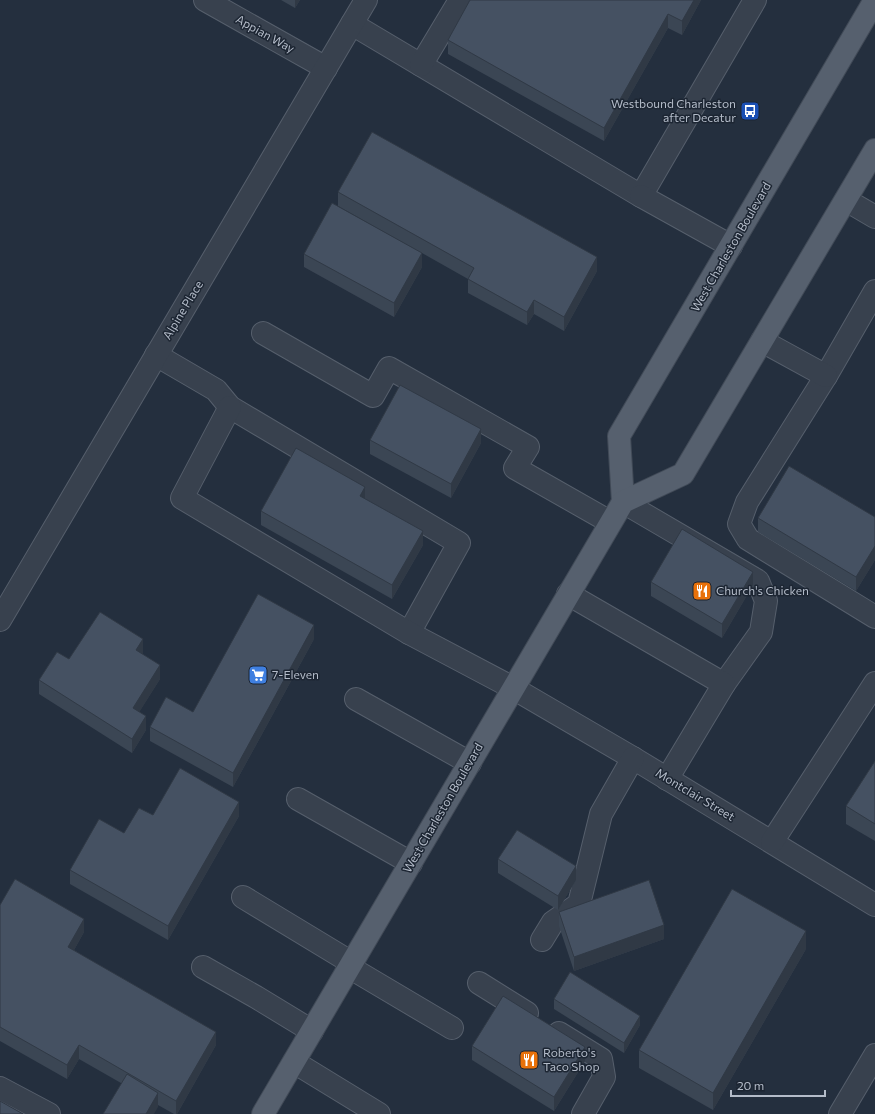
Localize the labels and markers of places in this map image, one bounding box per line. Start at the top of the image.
place label: Westbound Charleston after Decatur [611,96,736,124]
bus stop icon: Westbound Charleston after Decatur [739,100,761,122]
restaurant icon: Church's Chicken [691,580,713,602]
place label: Church's Chicken [716,583,809,597]
supermarket icon: 7-Eleven [247,664,269,686]
place label: 7-Eleven [272,667,319,681]
place label: Roberto's Taco Shop [543,1045,600,1073]
restaurant icon: Roberto's Taco Shop [518,1049,540,1071]

